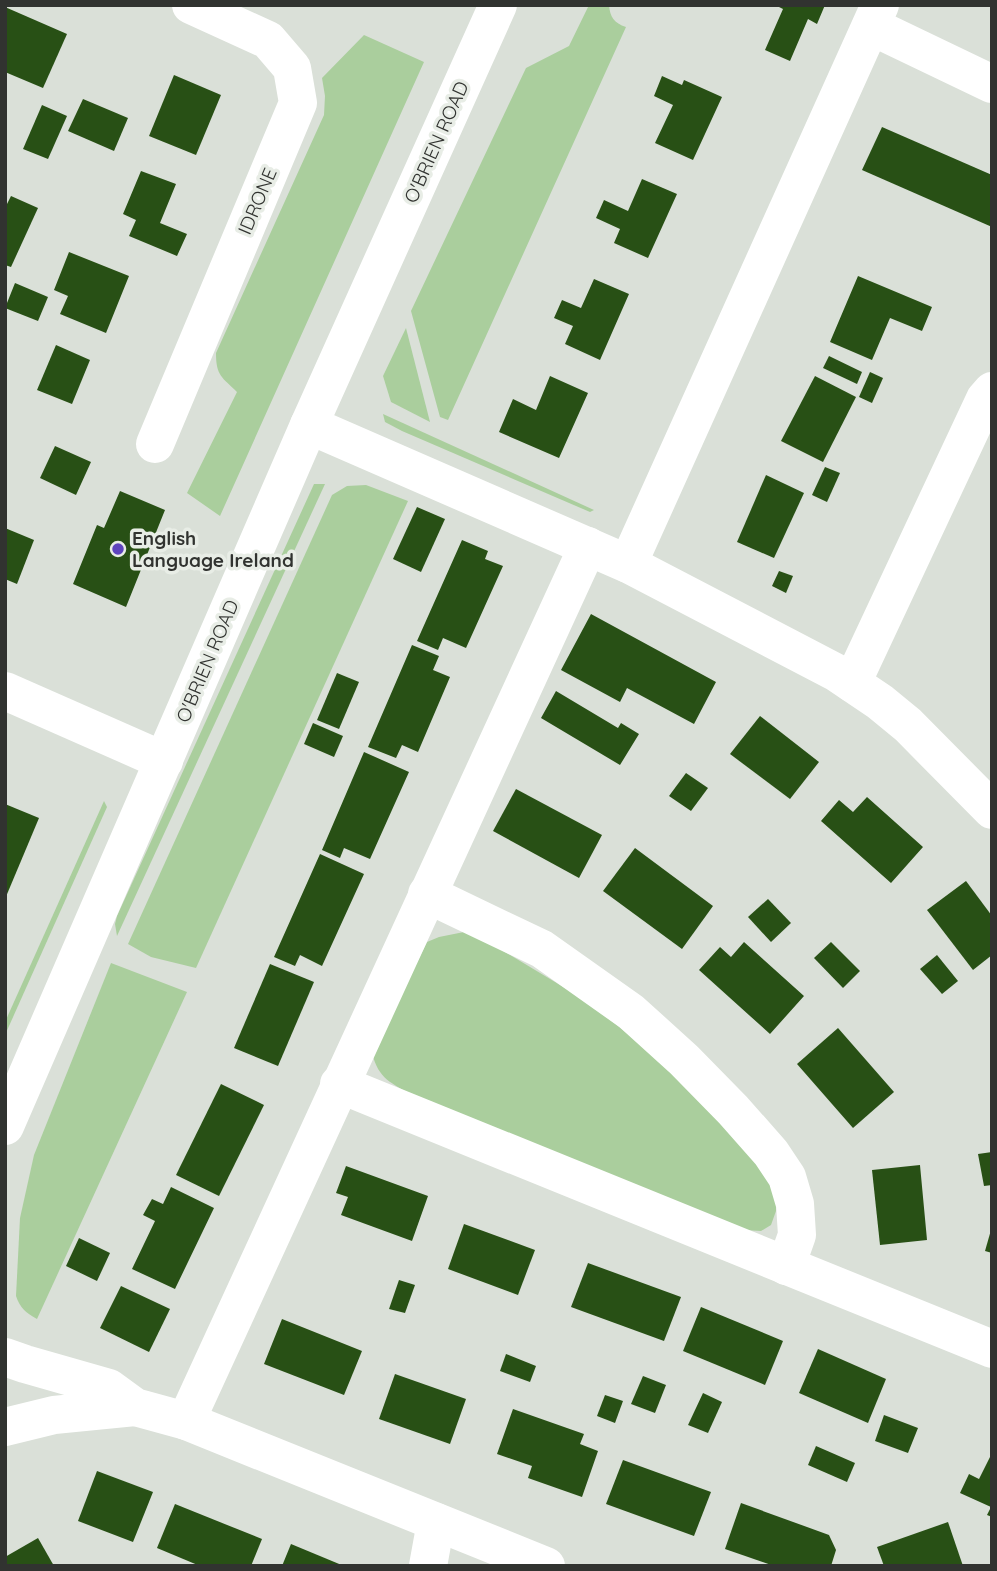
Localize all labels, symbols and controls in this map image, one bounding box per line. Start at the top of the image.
street label: O'BRIEN ROAD [398,77,474,207]
street label: IDRONE [232,164,282,238]
place label: English Language Ireland [132,526,294,572]
marker: English Language Ireland [110,541,126,557]
street label: O'BRIEN ROAD [170,596,244,726]

